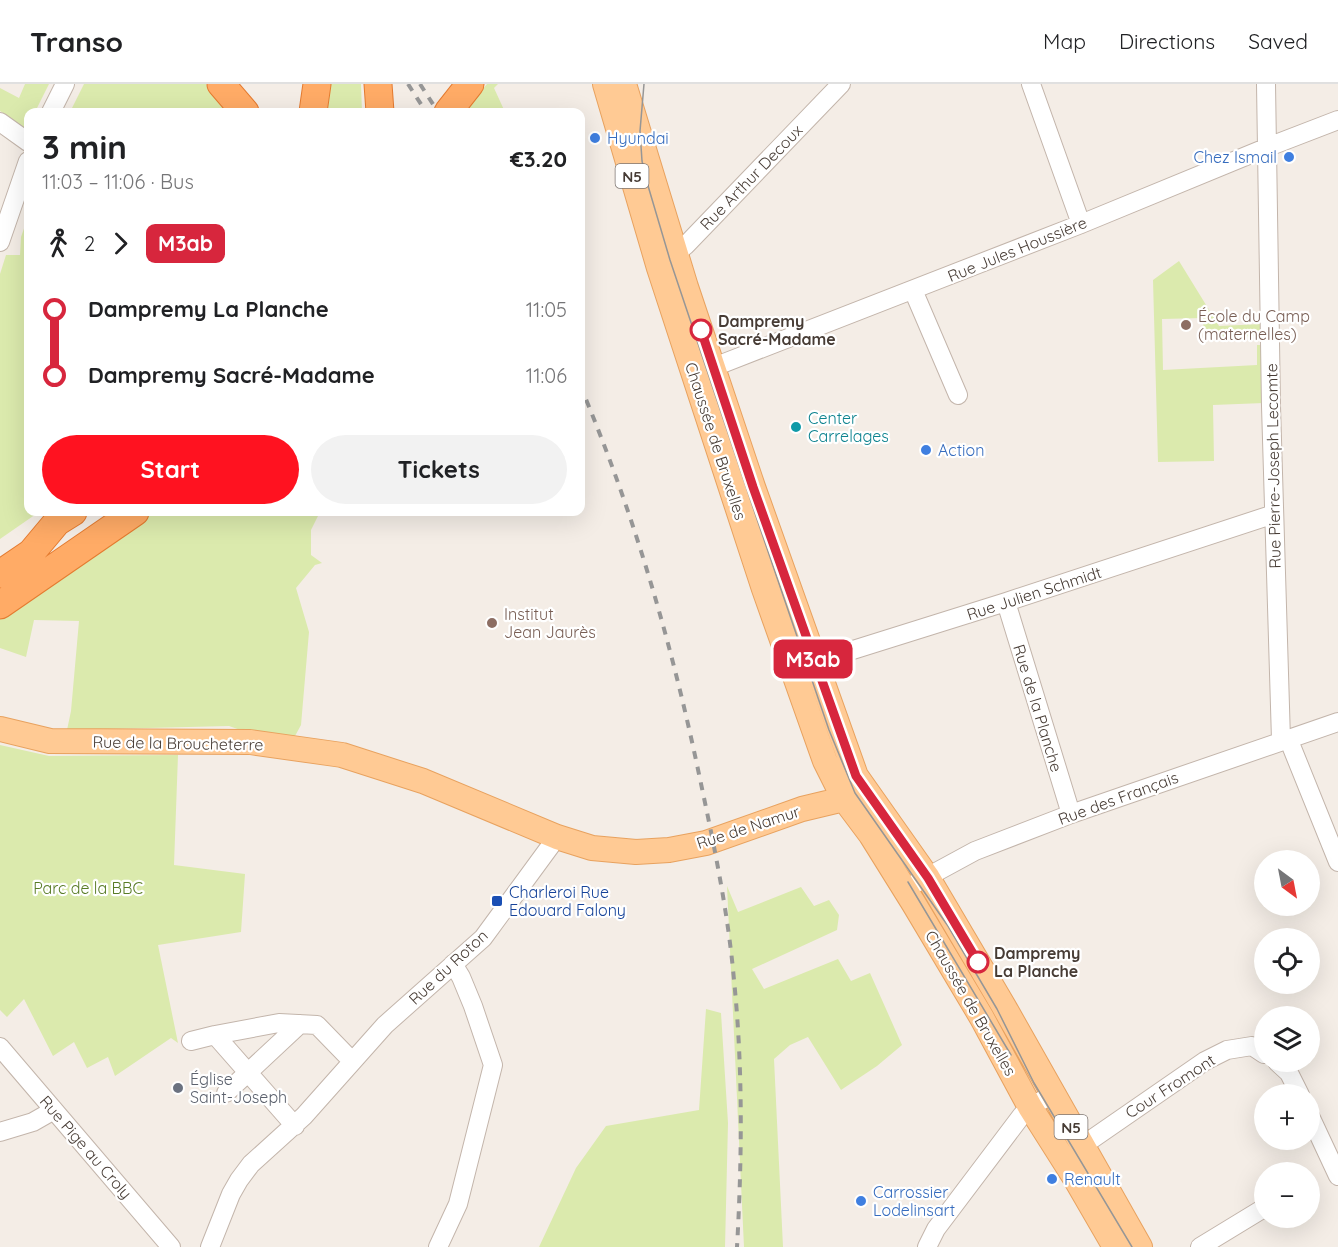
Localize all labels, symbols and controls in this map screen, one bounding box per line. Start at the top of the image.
text: Transo [30,24,123,59]
text: Map [1043,28,1086,54]
text: Directions [1119,28,1215,54]
text: Saved [1248,28,1308,54]
street label: Rue Arthur Decoux [695,120,807,234]
text: 3 min [42,126,127,167]
place label: Hyundai [607,128,669,148]
marker: Hyundai [588,131,602,145]
text: €3.20 [510,145,567,173]
place label: Chez Ismail [1193,147,1277,167]
marker: Chez Ismail [1282,150,1296,164]
road number: N5 [616,164,648,188]
text: 11:03 – 11:06 · Bus [42,169,194,194]
street label: Rue Jules Houssière [944,212,1090,286]
icon: walk [42,227,75,260]
icon: forward [104,227,137,260]
text: M3ab [158,230,213,256]
text: 2 [84,231,95,256]
text: Dampremy La Planche [88,295,329,323]
text: 11:05 [526,297,567,322]
place label: École du Camp (maternelles) [1198,306,1310,344]
place label: Dampremy Sacré-Madame [718,311,836,349]
marker: École du Camp (maternelles) [1179,318,1193,332]
marker: Dampremy Sacré-Madame [690,319,712,341]
street label: Chaussée de Bruxelles [681,360,751,522]
text: Dampremy Sacré-Madame [88,361,375,389]
text: 11:06 [526,363,567,388]
street label: Rue Pierre-Joseph Lecomte [1261,363,1285,569]
place label: Center Carrelages [808,408,889,446]
marker: Center Carrelages [789,420,803,434]
button: Start [42,435,299,504]
button: Tickets [311,435,567,504]
place label: Action [938,440,984,460]
marker: Action [919,443,933,457]
street label: Rue Julien Schmidt [964,562,1104,624]
place label: Institut Jean Jaurès [504,604,596,642]
marker: Institut Jean Jaurès [485,616,499,630]
line badge: M3ab [771,640,855,678]
street label: Rue de la Planche [1009,642,1067,774]
text: M3ab [786,646,840,672]
street label: Rue de la Broucheterre [92,732,264,754]
street label: Rue des Français [1055,767,1181,829]
street label: Rue de Namur [694,801,802,853]
north arrow [1254,850,1320,916]
map controls [1254,850,1320,1228]
park label: Parc de la BBC [33,878,143,898]
place label: Charleroi Rue Edouard Falony [509,882,626,920]
marker: Charleroi Rue Edouard Falony [490,894,504,908]
street label: Rue du Roton [404,925,492,1009]
street label: Chaussée de Bruxelles [921,927,1021,1079]
button: locate [1254,928,1320,994]
place label: Dampremy La Planche [994,943,1080,981]
marker: Dampremy La Planche [967,951,989,973]
button: layers [1254,1006,1320,1072]
street label: Cour Fromont [1121,1050,1219,1122]
place label: Église Saint-Joseph [190,1069,287,1107]
marker: Église Saint-Joseph [171,1081,185,1095]
button: + [1254,1084,1320,1150]
street label: Rue Pige au Croly [36,1091,136,1203]
road number: N5 [1054,1115,1088,1139]
button: − [1254,1162,1320,1228]
place label: Renault [1064,1169,1121,1189]
marker: Renault [1045,1172,1059,1186]
place label: Carrossier Lodelinsart [873,1182,955,1220]
marker: Carrossier Lodelinsart [854,1194,868,1208]

